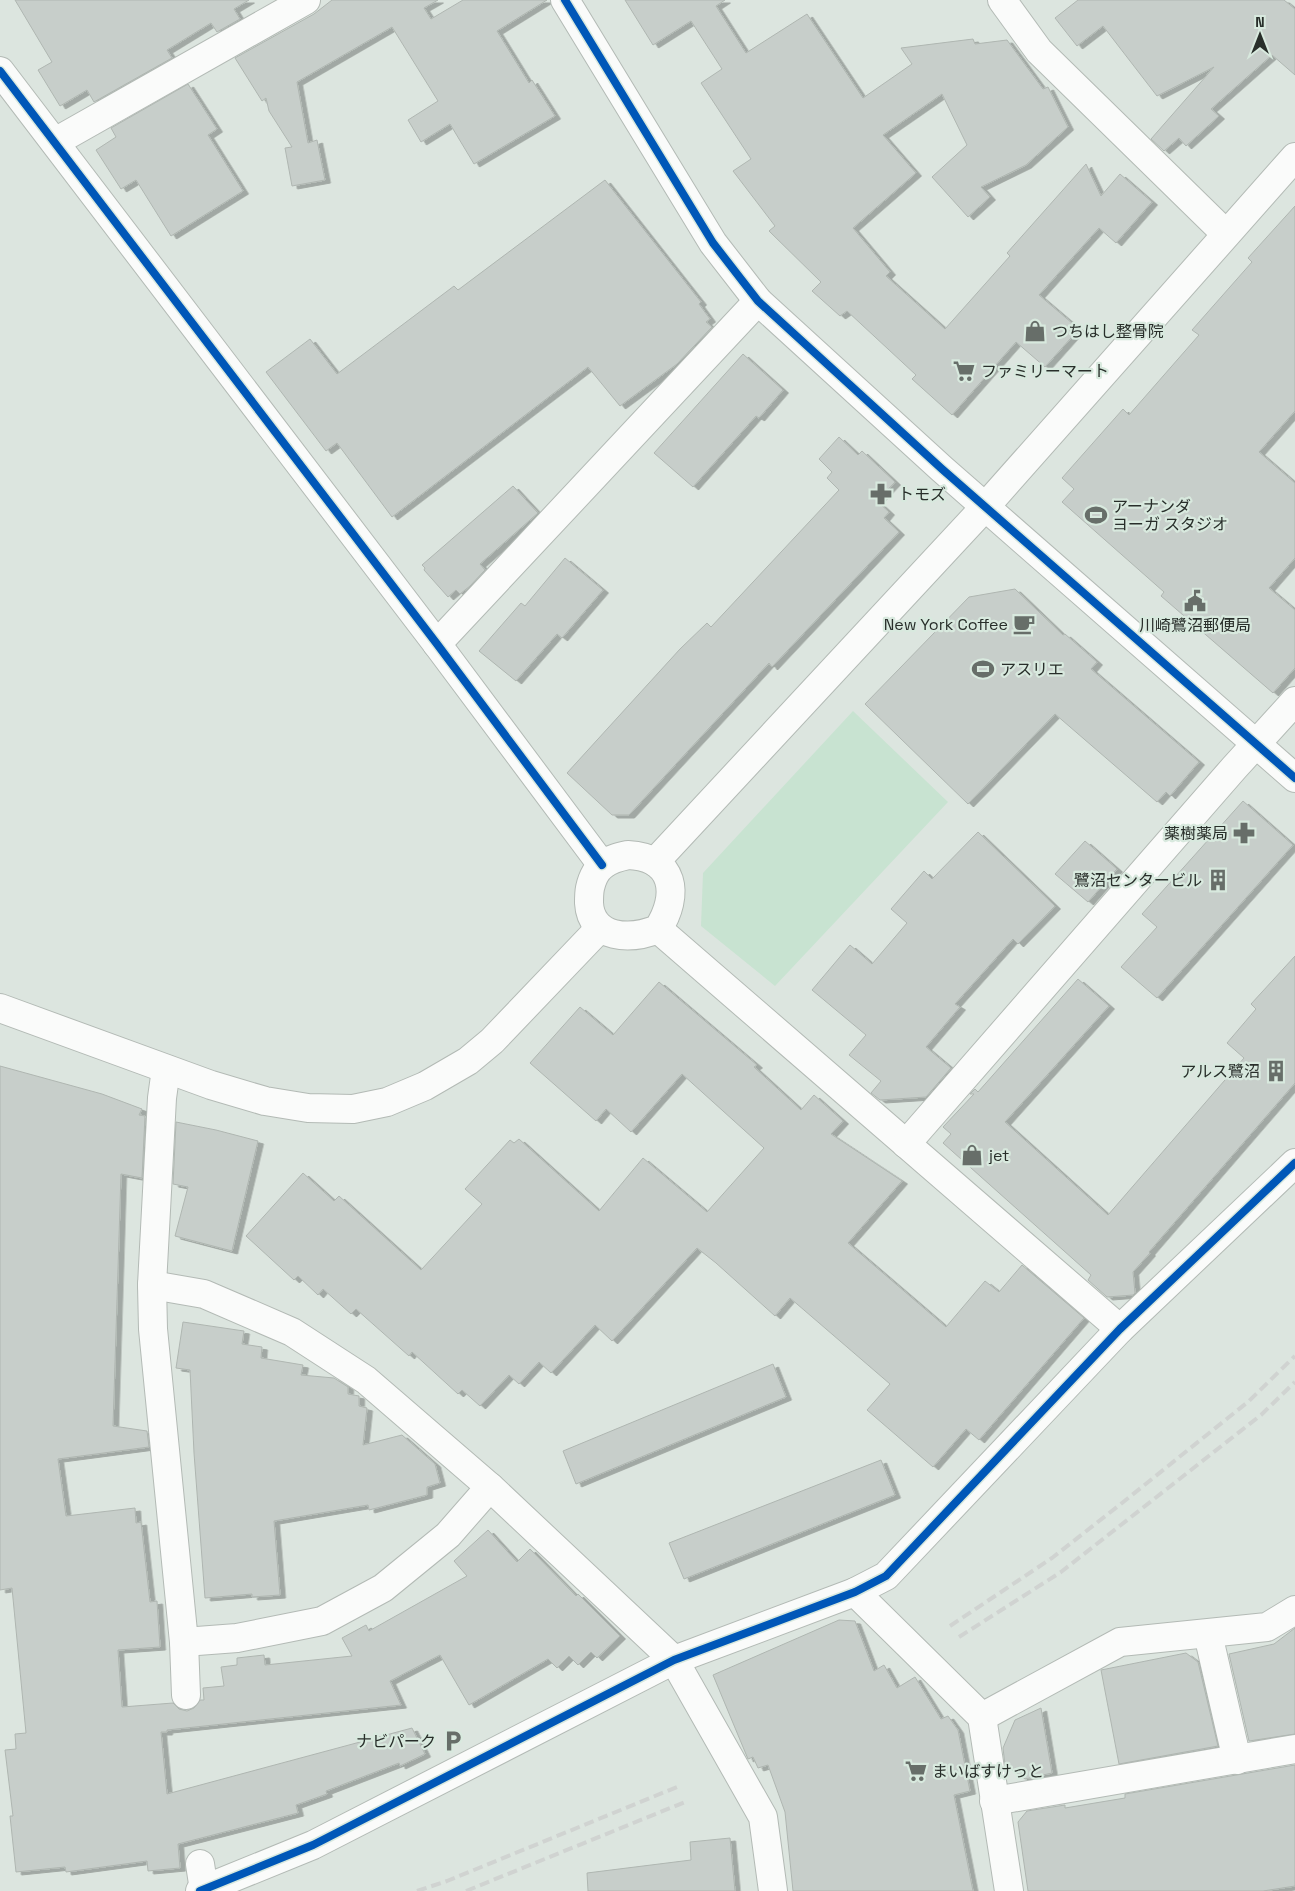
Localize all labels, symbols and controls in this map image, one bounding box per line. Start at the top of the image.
north arrow [1235,10,1285,60]
text: N [1255,13,1265,31]
shop icon: つちはし整骨院 [1022,318,1048,344]
place label: つちはし整骨院 [1052,321,1164,342]
supermarket icon: ファミリーマート [951,358,977,384]
place label: ファミリーマート [981,361,1109,382]
pharmacy icon: トモズ [868,481,894,507]
place label: トモズ [898,484,946,505]
place label: アーナンダ ヨーガ スタジオ [1112,496,1228,535]
sports icon: アーナンダ ヨーガ スタジオ [1083,502,1109,528]
public building icon: 川崎鷺沼郵便局 [1182,588,1208,614]
cafe icon: New York Coffee [1011,611,1037,637]
place label: New York Coffee [884,614,1008,635]
place label: 川崎鷺沼郵便局 [1139,615,1251,636]
sports icon: アスリエ [970,656,996,682]
place label: アスリエ [1000,659,1064,680]
pharmacy icon: 薬樹薬局 [1231,820,1257,846]
place label: 薬樹薬局 [1164,823,1228,844]
building icon: 鷺沼センタービル [1205,867,1231,893]
place label: 鷺沼センタービル [1074,870,1202,891]
building icon: アルス鷺沼 [1263,1058,1289,1084]
place label: アルス鷺沼 [1180,1061,1260,1082]
shop icon: jet [959,1142,985,1168]
place label: jet [988,1145,1009,1166]
parking icon: ナビパーク [440,1728,466,1754]
place label: ナビパーク [356,1731,436,1752]
supermarket icon: まいばすけっと [903,1758,929,1784]
place label: まいばすけっと [932,1761,1044,1782]

